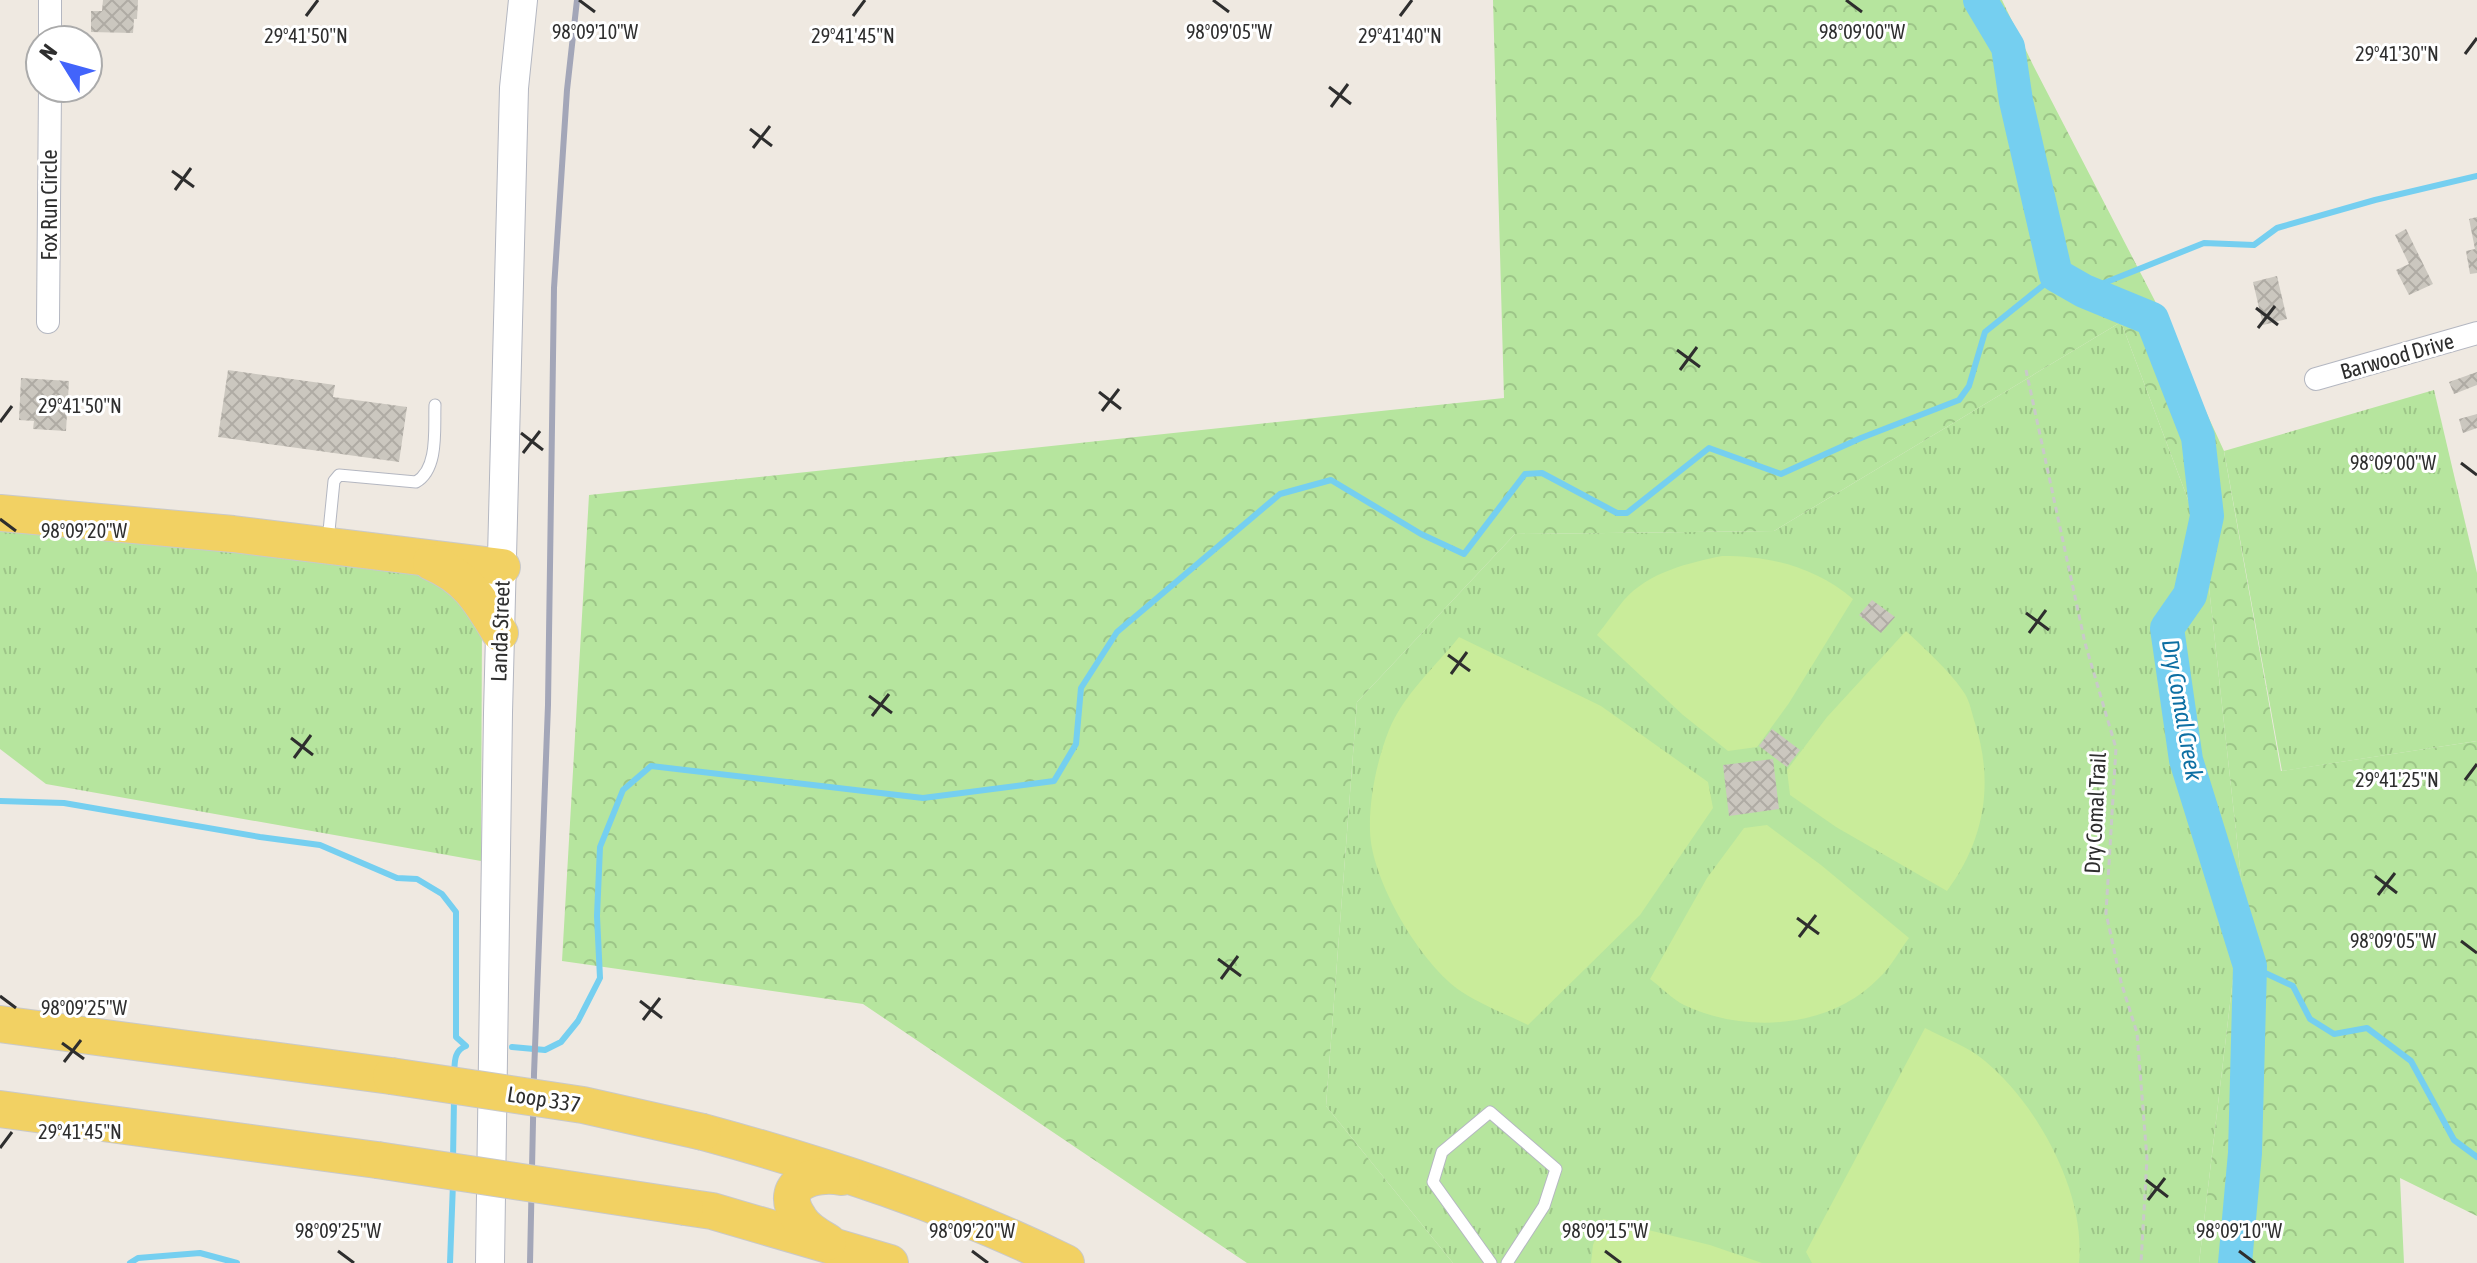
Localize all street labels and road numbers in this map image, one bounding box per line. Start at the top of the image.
street label: Fox Run Circle [36,150,62,260]
street label: Barwood Drive [2337,327,2457,385]
street label: Landa Street [485,580,515,682]
street label: Dry Comal Trail [2079,751,2111,874]
street label: Loop 337 [506,1080,582,1118]

